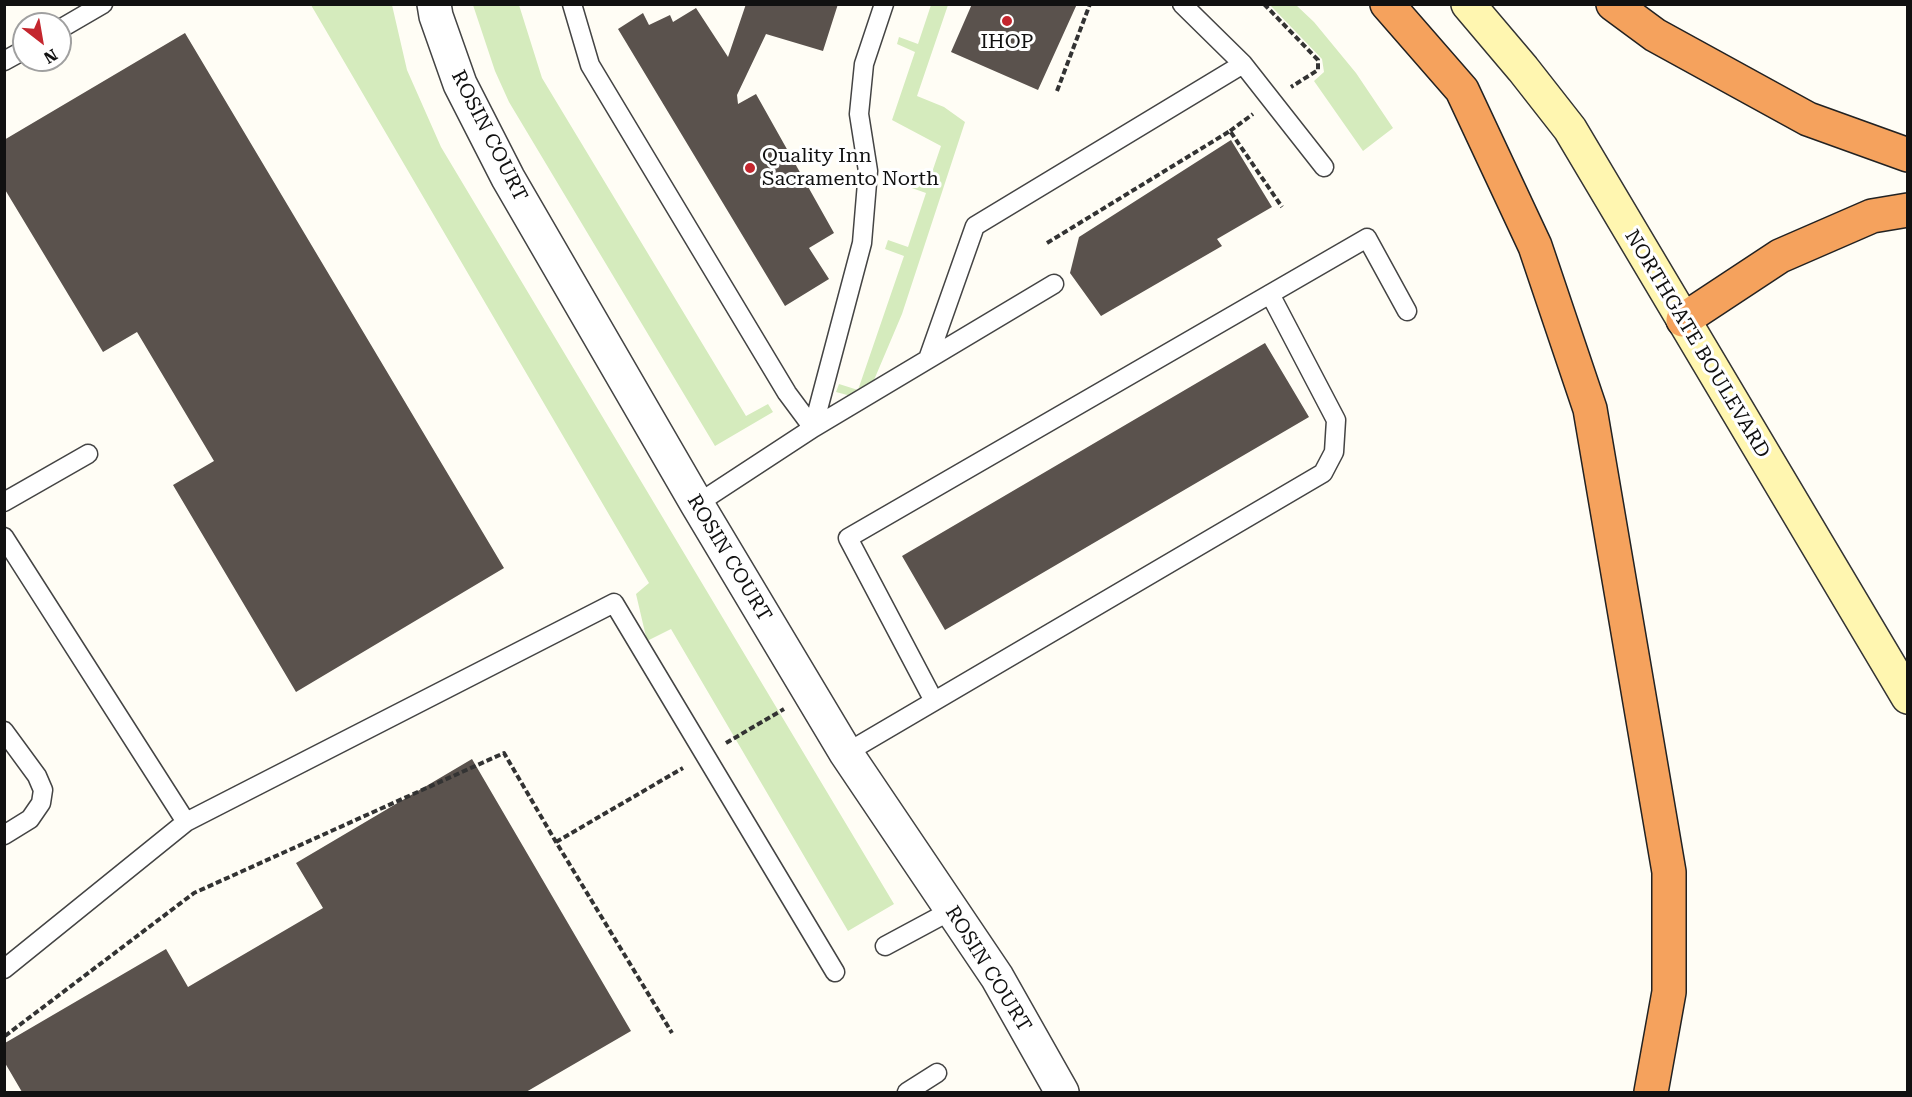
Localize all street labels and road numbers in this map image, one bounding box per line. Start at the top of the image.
street label: ROSIN COURT [446,67,532,205]
street label: NORTHGATE BOULEVARD [1619,225,1775,463]
street label: ROSIN COURT [682,490,776,626]
street label: ROSIN COURT [940,902,1036,1036]

